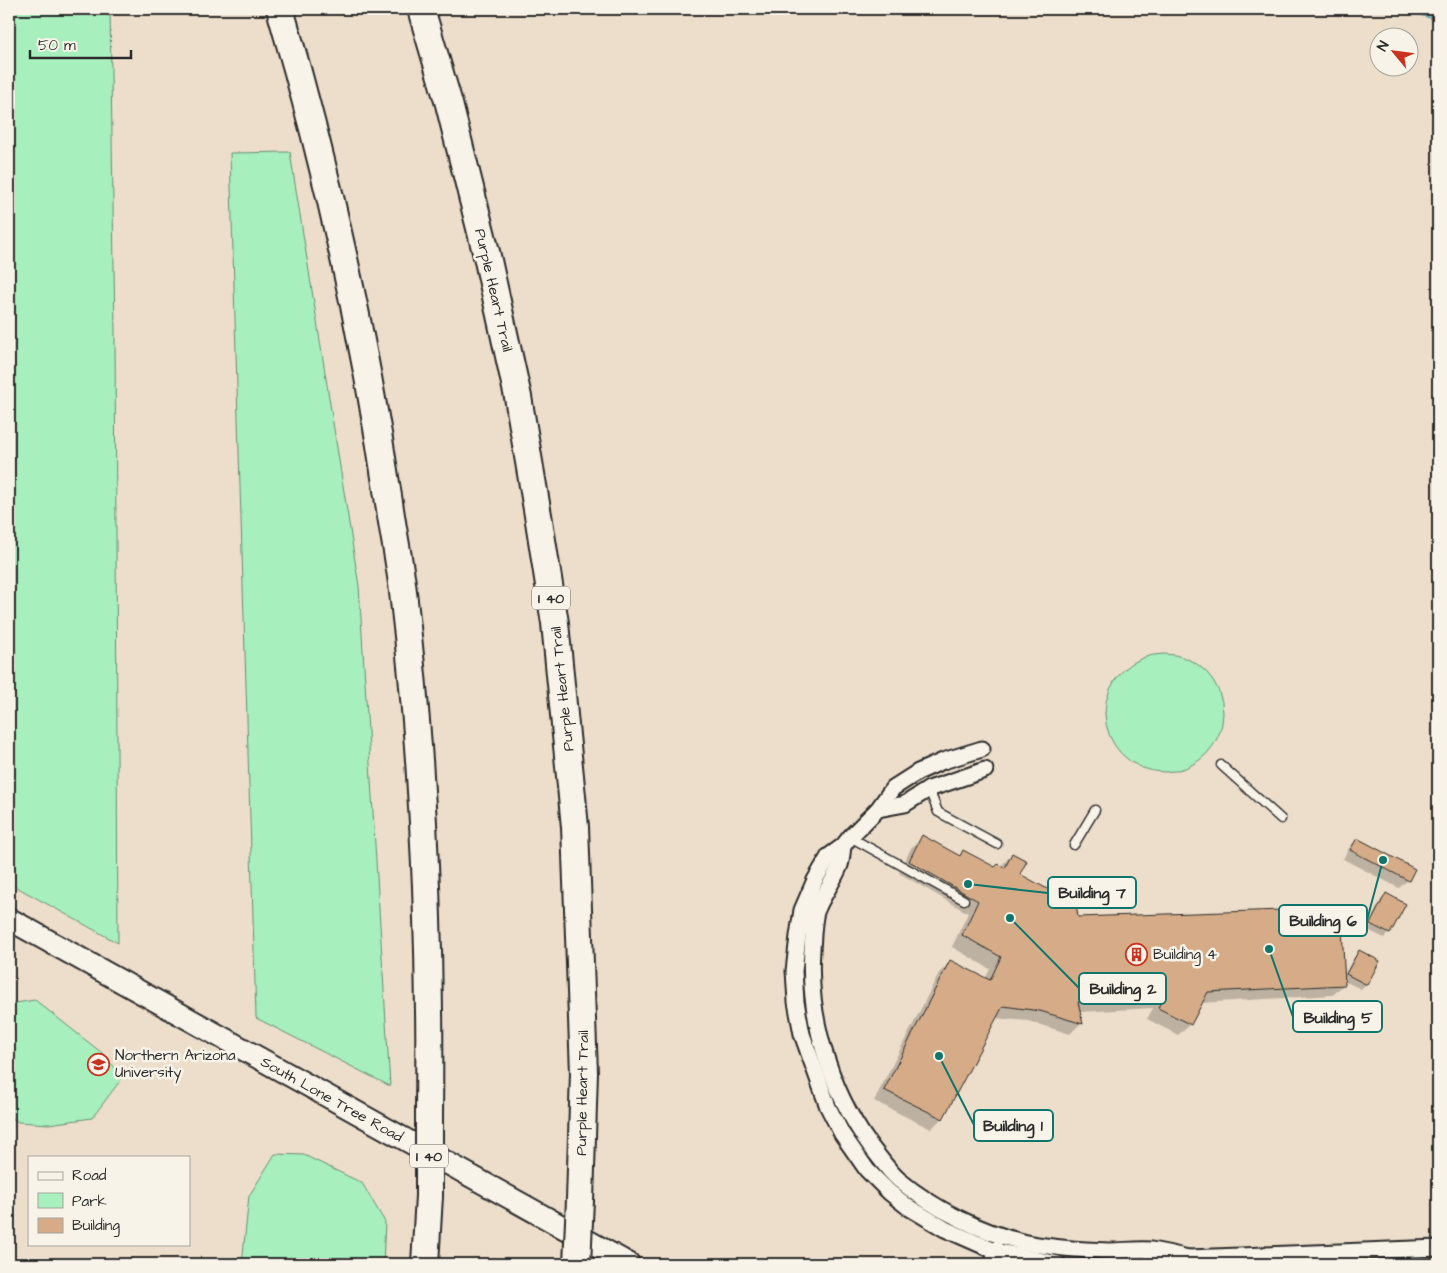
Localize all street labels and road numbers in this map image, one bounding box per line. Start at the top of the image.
street label: Purple Heart Trail [469,227,518,354]
road number: I 40 [532,586,570,610]
street label: Purple Heart Trail [546,626,579,752]
street label: Purple Heart Trail [571,1030,594,1156]
street label: South Lone Tree Road [257,1051,407,1148]
road number: I 40 [410,1144,448,1168]

